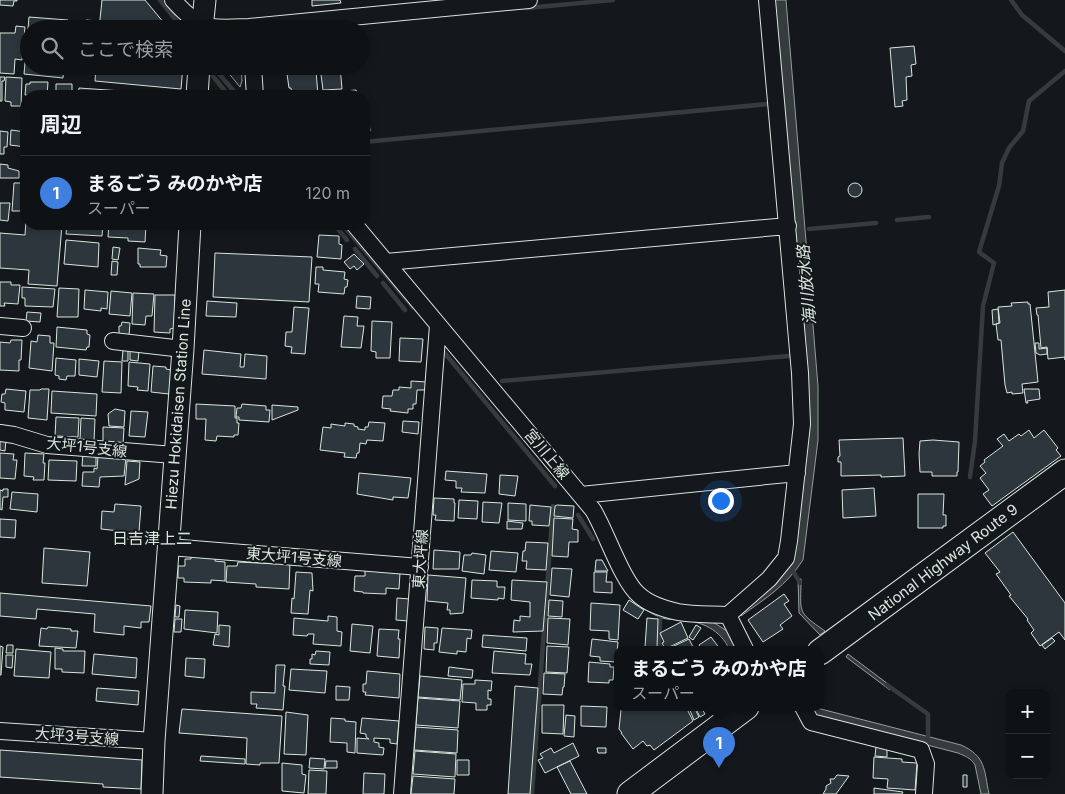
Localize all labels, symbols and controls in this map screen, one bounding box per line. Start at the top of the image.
search box [20,20,370,75]
icon: search [38,34,66,62]
text: ここで検索 [78,38,173,61]
text: 周辺 [40,112,82,137]
text: まるごう みのかや店 [87,172,263,195]
text: 1 [53,183,59,203]
text: 120 m [305,183,350,203]
text: スーパー [87,198,151,218]
water label: 海川放水路 [792,242,819,326]
street label: Hiezu Hokidaisen Station Line [161,298,195,510]
street label: 宮川上線 [520,425,574,483]
street label: 大坪1号支線 [46,433,128,461]
your location [708,488,734,514]
street label: National Highway Route 9 [864,499,1022,625]
district label: 日吉津上二 [112,528,192,548]
street label: 東大坪線 [408,528,432,590]
street label: 東大坪1号支線 [245,543,343,571]
popup [614,646,824,711]
text: まるごう みのかや店 [631,657,807,680]
text: スーパー [631,683,695,703]
map controls [1005,689,1050,779]
button: + [1005,689,1050,734]
street label: 大坪3号支線 [34,724,120,748]
pin: 1 [703,727,735,768]
button: − [1005,734,1050,779]

